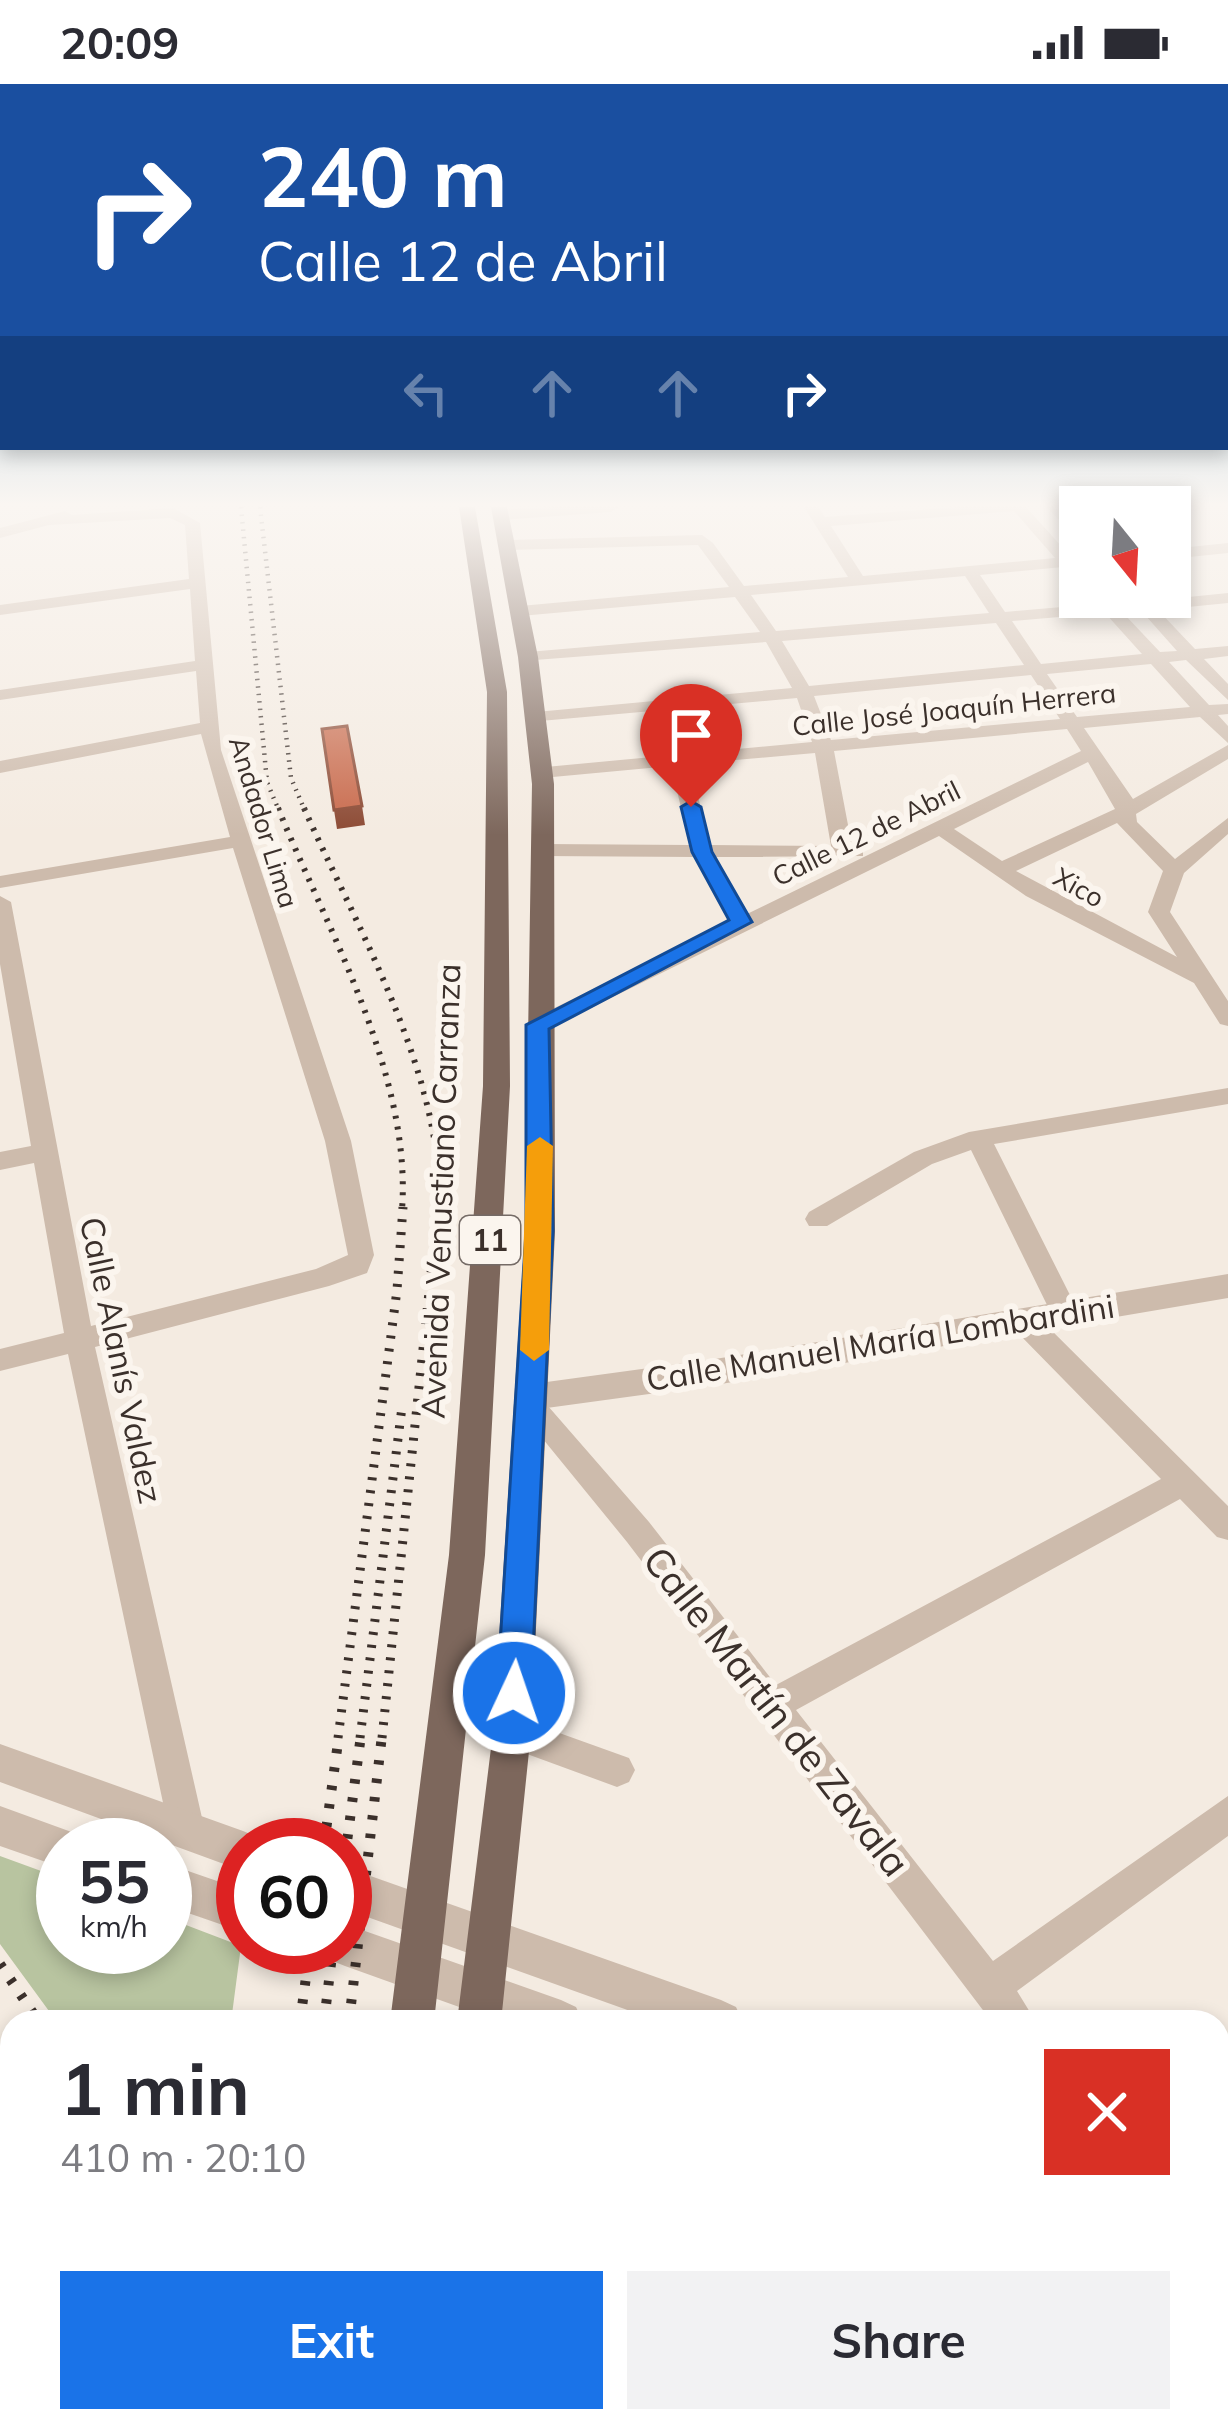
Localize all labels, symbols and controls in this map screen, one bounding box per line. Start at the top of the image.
text: 20:09 [60,14,179,70]
text: 240 m [258,123,508,228]
icon: right [60,132,216,288]
text: Calle 12 de Abril [258,227,668,295]
icon: left [393,360,459,426]
icon: ahead [519,360,585,426]
icon: ahead [645,360,711,426]
icon: right [771,360,837,426]
north arrow [1059,486,1191,618]
map controls [1059,486,1191,618]
street label: Calle José Joaquín Herrera [791,675,1117,743]
pin [640,684,742,807]
icon: arrive [658,702,724,768]
street label: Andador Lima [222,732,306,912]
street label: Calle 12 de Abril [766,773,966,893]
street label: Xico [1048,859,1110,915]
street label: Avenida Venustiano Carranza [412,963,468,1419]
street label: Calle Alanís Valdez [72,1213,172,1507]
road number: 11 [460,1216,520,1264]
street label: Calle Manuel María Lombardini [643,1285,1117,1399]
street label: Calle Martín de Zavala [633,1536,921,1886]
position arrow [451,1630,577,1756]
speed limit sign: 60 [216,1818,372,1974]
text: 55 [78,1843,150,1918]
text: km/h [80,1907,148,1945]
text: 1 min [60,2043,250,2133]
button: close [1044,2049,1170,2175]
text: 410 m · 20:10 [60,2133,306,2182]
button: Exit [60,2271,603,2409]
button: Share [627,2271,1170,2409]

